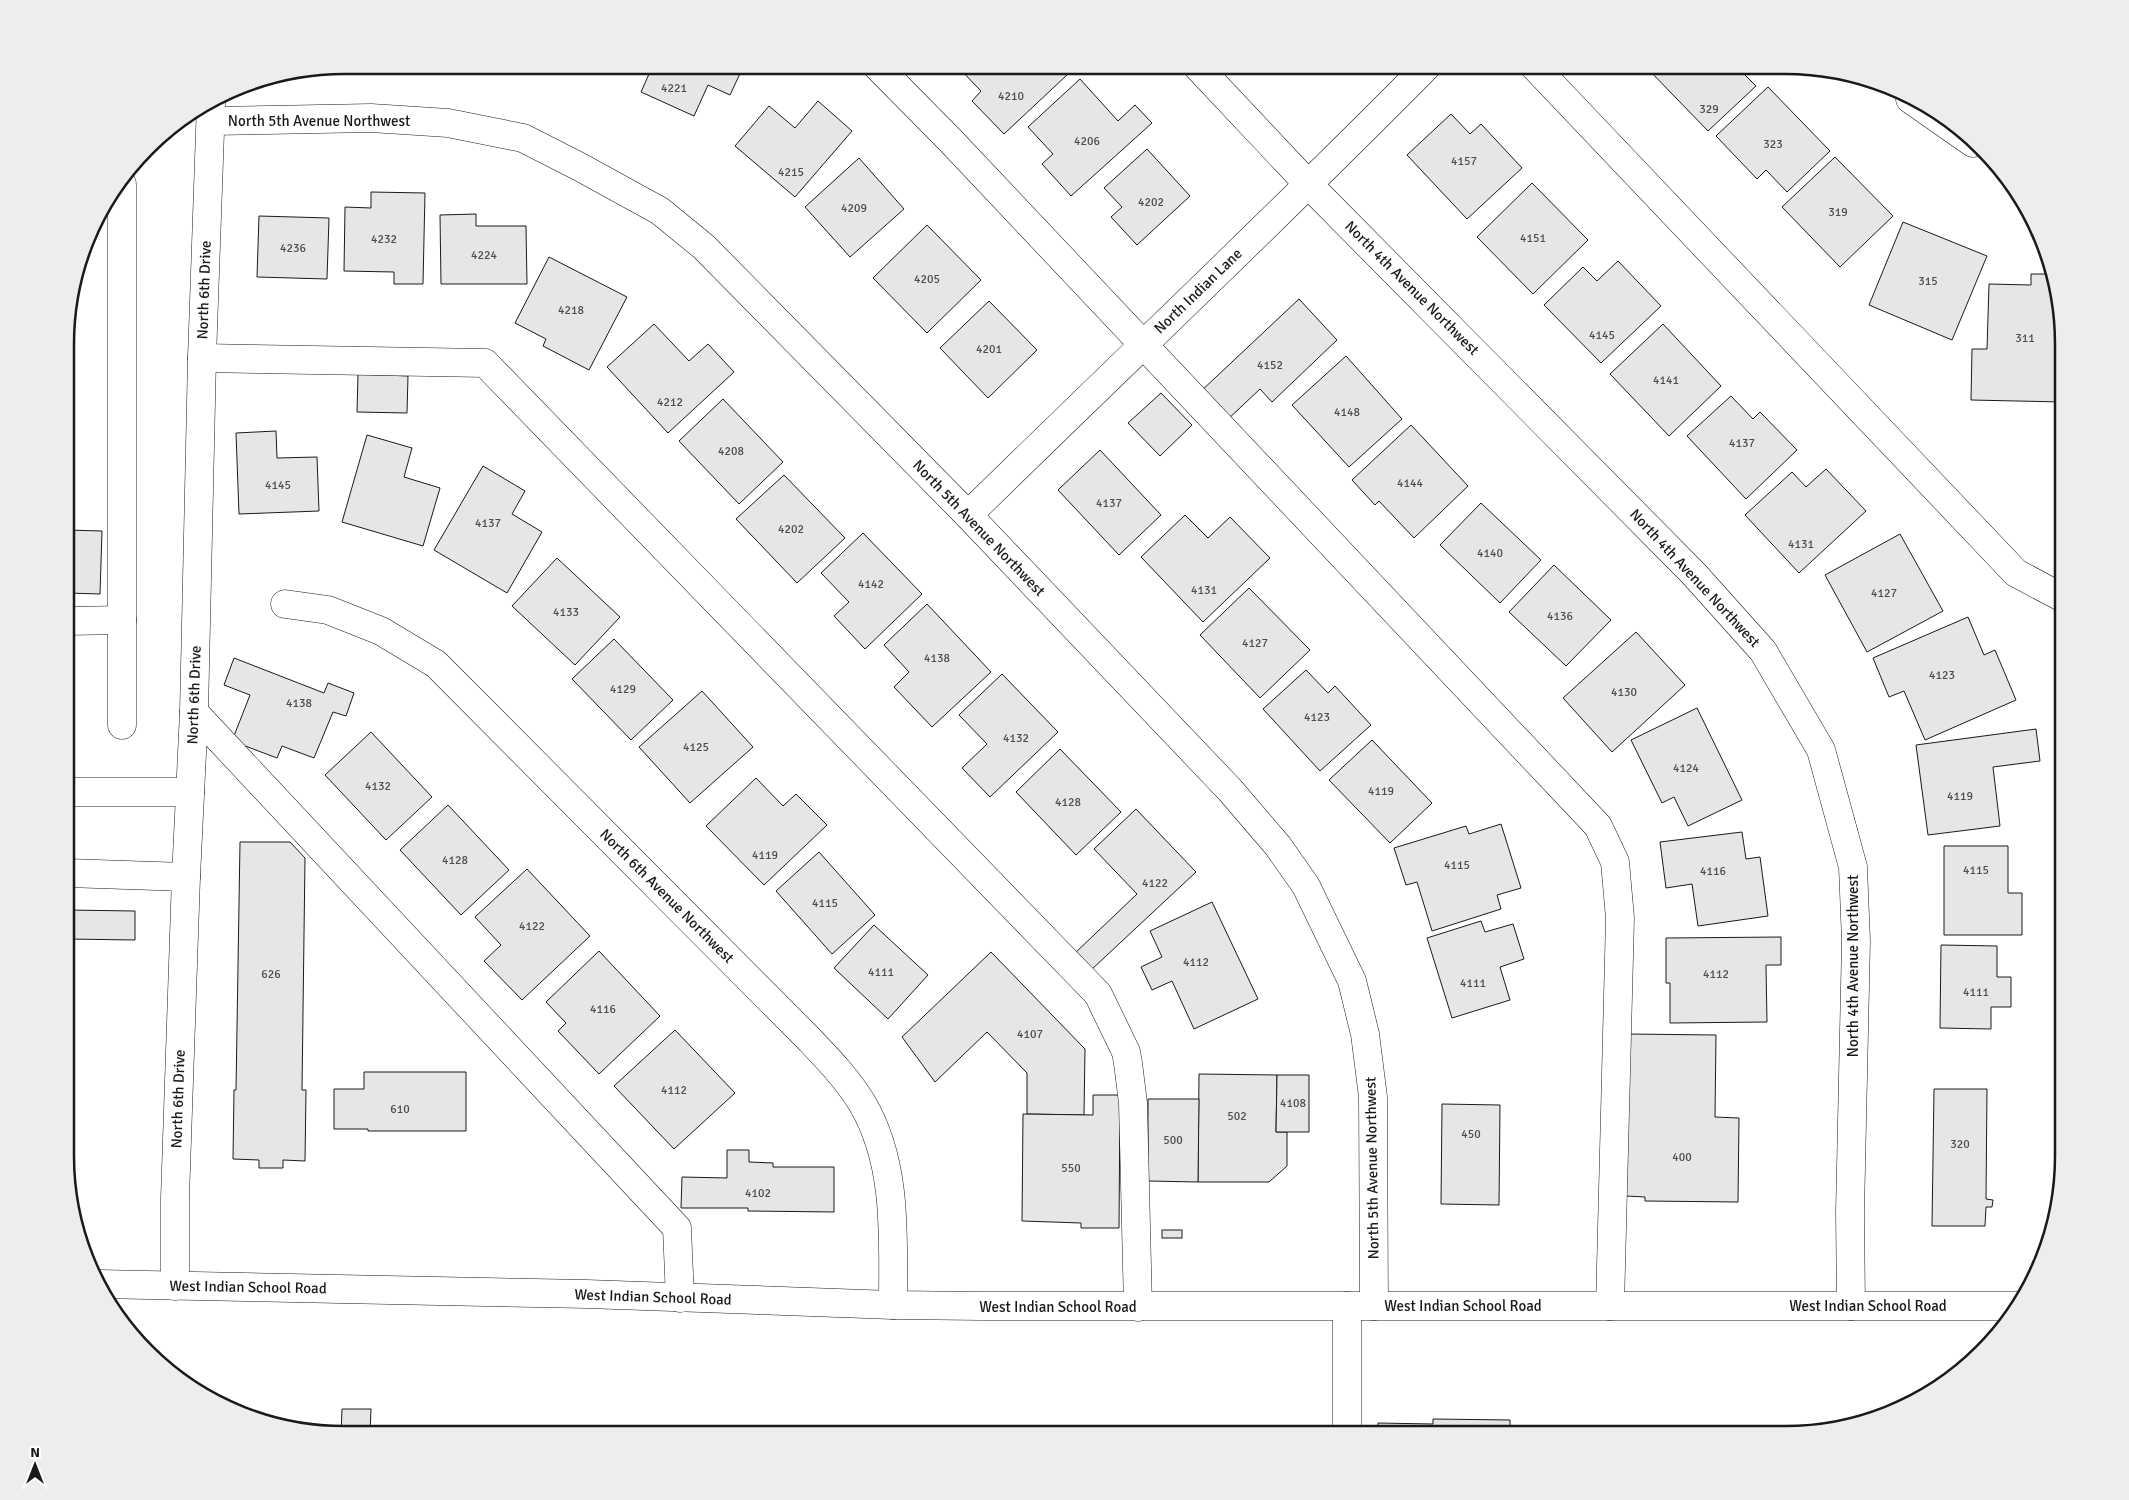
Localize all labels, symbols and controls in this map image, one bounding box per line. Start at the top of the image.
house number: 4221 [661,81,687,96]
house number: 4210 [998,89,1024,104]
house number: 329 [1699,102,1719,117]
street label: North 5th Avenue Northwest [228,112,410,130]
house number: 4206 [1074,134,1100,149]
house number: 323 [1763,137,1783,152]
house number: 4157 [1451,154,1477,169]
house number: 4215 [778,165,804,180]
house number: 4202 [1138,195,1164,210]
house number: 4209 [841,201,867,216]
house number: 319 [1828,205,1848,220]
street label: North 4th Avenue Northwest [1341,217,1483,359]
house number: 4151 [1520,231,1546,246]
house number: 4232 [371,232,397,247]
street label: North 6th Drive [193,240,215,340]
house number: 4236 [280,241,306,256]
street label: North Indian Lane [1150,245,1246,337]
house number: 4224 [471,248,497,263]
house number: 4205 [914,272,940,287]
house number: 315 [1918,274,1938,289]
house number: 4218 [558,303,584,318]
house number: 4145 [1589,328,1615,343]
house number: 311 [2015,331,2035,346]
house number: 4201 [976,342,1002,357]
house number: 4152 [1257,358,1283,373]
house number: 4141 [1653,373,1679,388]
house number: 4212 [657,395,683,410]
house number: 4148 [1334,405,1360,420]
house number: 4137 [1729,436,1755,451]
house number: 4208 [718,444,744,459]
street label: North 5th Avenue Northwest [909,456,1049,600]
house number: 4144 [1397,476,1423,491]
house number: 4145 [265,478,291,493]
house number: 4137 [1096,496,1122,511]
street label: North 4th Avenue Northwest [1626,505,1764,651]
house number: 4137 [475,516,501,531]
house number: 4202 [778,522,804,537]
house number: 4131 [1788,537,1814,552]
house number: 4140 [1477,546,1503,561]
house number: 4142 [858,577,884,592]
house number: 4131 [1191,583,1217,598]
house number: 4127 [1871,586,1897,601]
house number: 4133 [553,605,579,620]
house number: 4136 [1547,609,1573,624]
house number: 4127 [1242,636,1268,651]
street label: North 6th Drive [183,645,205,745]
house number: 4138 [924,651,950,666]
house number: 4123 [1929,668,1955,683]
house number: 4129 [610,682,636,697]
house number: 4130 [1611,685,1637,700]
house number: 4138 [286,696,312,711]
house number: 4123 [1304,710,1330,725]
house number: 4132 [1003,731,1029,746]
house number: 4125 [683,740,709,755]
house number: 4124 [1673,761,1699,776]
house number: 4132 [365,779,391,794]
house number: 4119 [1368,784,1394,799]
house number: 4119 [1947,789,1973,804]
house number: 4128 [1055,795,1081,810]
street label: North 6th Avenue Northwest [596,825,738,967]
house number: 4119 [752,848,778,863]
house number: 4128 [442,853,468,868]
house number: 4115 [1444,858,1470,873]
house number: 4115 [1963,863,1989,878]
house number: 4116 [1700,864,1726,879]
street label: North 4th Avenue Northwest [1844,875,1862,1057]
house number: 4122 [1142,876,1168,891]
house number: 4115 [812,896,838,911]
house number: 4122 [519,919,545,934]
house number: 4112 [1183,955,1209,970]
house number: 4111 [868,965,894,980]
house number: 626 [261,967,281,982]
house number: 4112 [1703,967,1729,982]
house number: 4111 [1460,976,1486,991]
house number: 4111 [1963,985,1989,1000]
house number: 4116 [590,1002,616,1017]
house number: 4107 [1017,1027,1043,1042]
street label: North 6th Drive [167,1049,189,1149]
street label: North 5th Avenue Northwest [1361,1077,1383,1259]
house number: 4112 [661,1083,687,1098]
house number: 4108 [1280,1096,1306,1111]
house number: 610 [390,1102,410,1117]
house number: 502 [1227,1109,1247,1124]
house number: 450 [1461,1127,1481,1142]
house number: 500 [1163,1133,1183,1148]
house number: 320 [1950,1137,1970,1152]
house number: 400 [1672,1150,1692,1165]
house number: 550 [1061,1161,1081,1176]
house number: 4102 [745,1186,771,1201]
street label: West Indian School Road [169,1277,327,1297]
street label: West Indian School Road [574,1285,732,1309]
street label: West Indian School Road [1384,1297,1542,1315]
street label: West Indian School Road [1789,1297,1947,1315]
street label: West Indian School Road [979,1298,1137,1316]
north arrow [10,1440,60,1490]
text: N [30,1444,40,1461]

